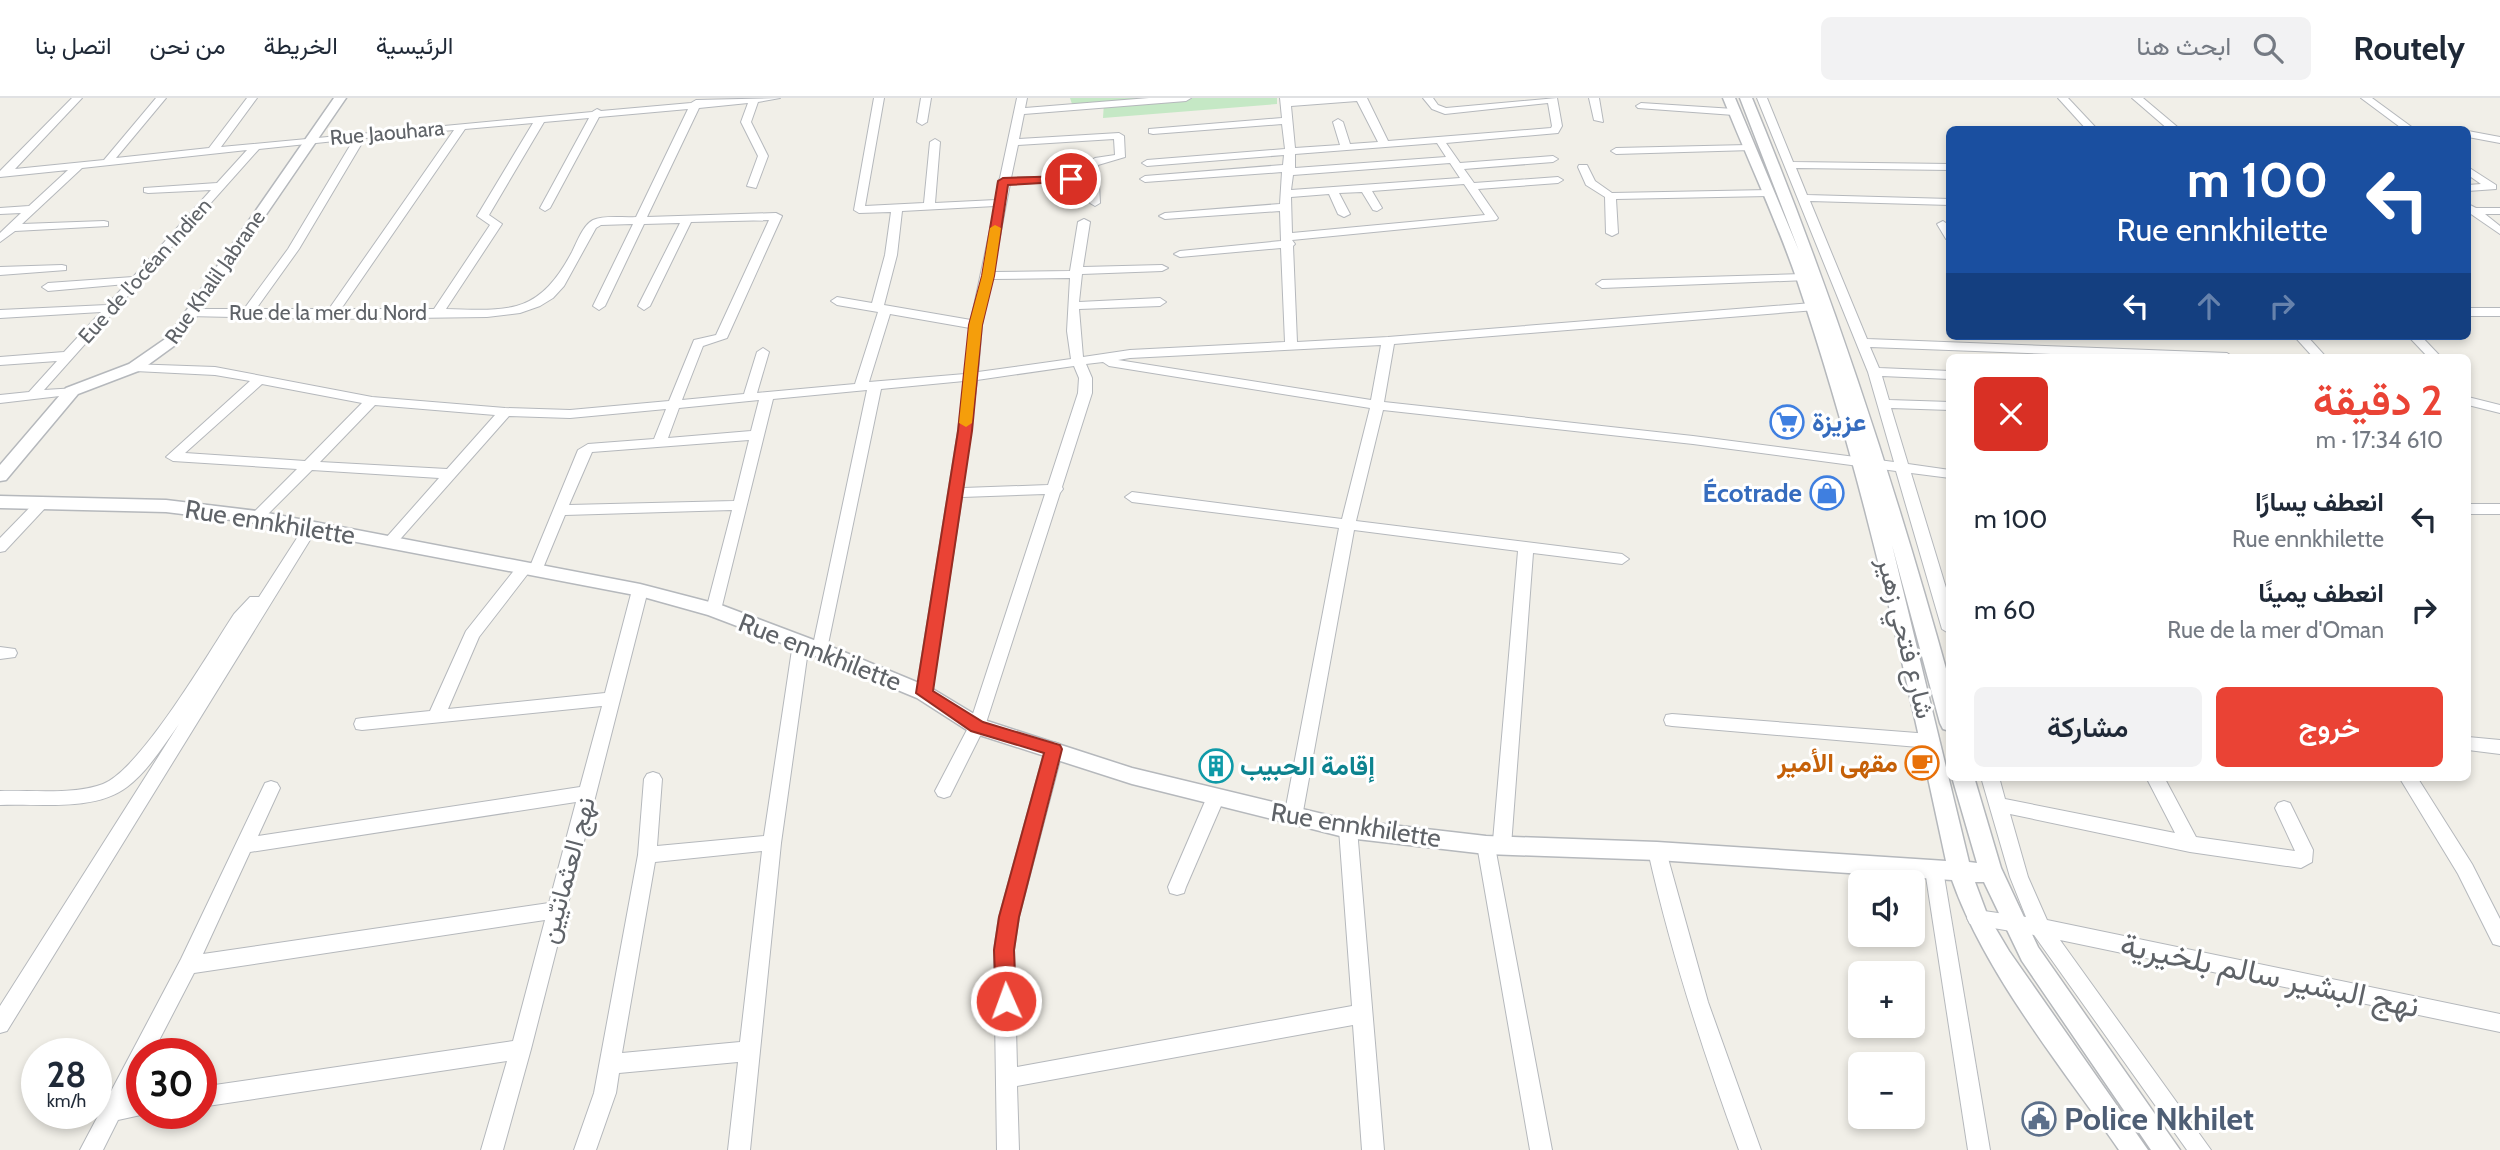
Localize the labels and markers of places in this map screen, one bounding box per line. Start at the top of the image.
pin [1041,149,1101,209]
supermarket icon: عزيزة [1768,403,1806,441]
place label: عزيزة [1812,406,1866,438]
shop icon: Écotrade [1808,474,1846,512]
place label: Écotrade [1703,477,1802,509]
cafe icon: مقهى الأمير [1903,744,1941,782]
building icon: إقامة الحبيب [1197,747,1235,785]
place label: مقهى الأمير [1776,747,1898,779]
place label: إقامة الحبيب [1240,750,1375,783]
place label: Police Nkhilet [2064,1099,2254,1138]
public building icon: Police Nkhilet [2020,1100,2058,1138]

